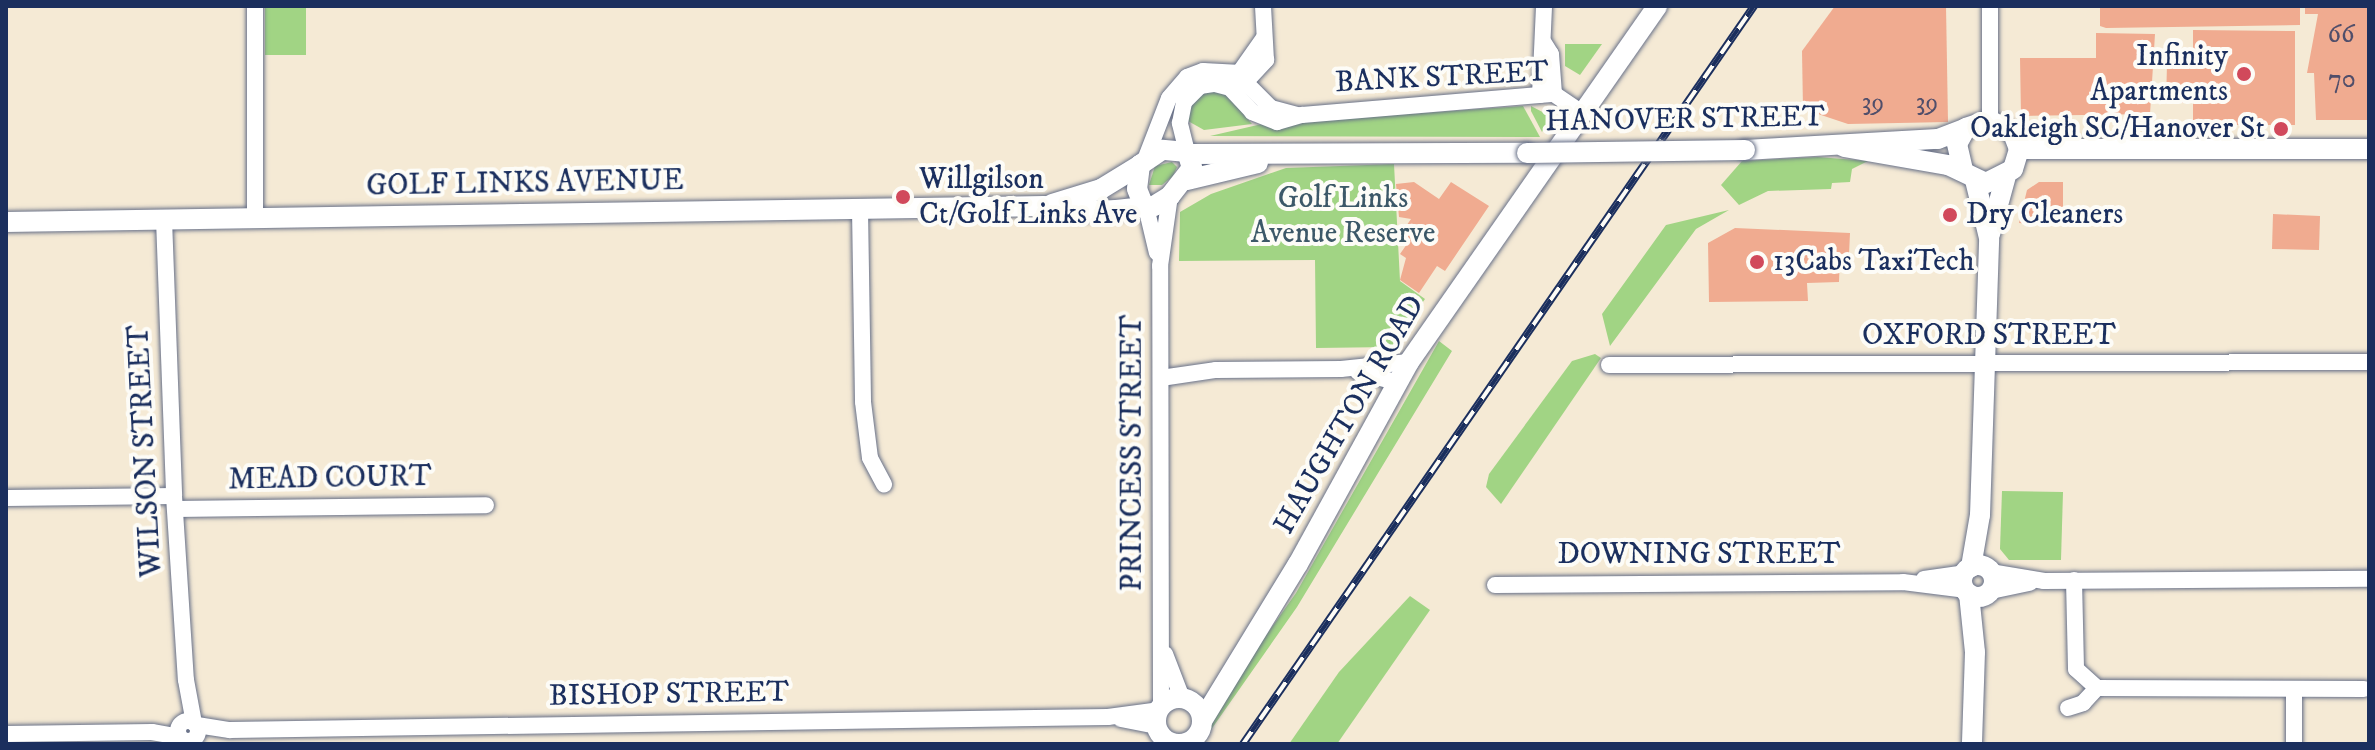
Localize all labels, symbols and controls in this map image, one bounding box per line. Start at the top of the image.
house number: 66 [2327,19,2355,51]
place label: Infinity Apartments [2090,39,2228,110]
street label: BANK STREET [1334,54,1550,102]
house number: 70 [2328,64,2356,96]
marker: Infinity Apartments [2235,65,2253,83]
house number: 39 [1862,87,1884,119]
house number: 39 [1916,87,1938,119]
street label: HANOVER STREET [1545,100,1825,140]
place label: Oakleigh SC/Hanover St [1970,111,2265,147]
marker: Oakleigh SC/Hanover St [2272,120,2290,138]
place label: Willgilson Ct/Golf Links Ave [919,162,1137,232]
street label: GOLF LINKS AVENUE [366,163,684,205]
park label: Golf Links Avenue Reserve [1251,181,1435,252]
marker: Willgilson Ct/Golf Links Ave [894,188,912,206]
place label: Dry Cleaners [1966,197,2123,233]
marker: Dry Cleaners [1941,206,1959,224]
place label: 13Cabs TaxiTech [1773,244,1974,280]
marker: 13Cabs TaxiTech [1748,253,1766,271]
street label: HAUGHTON ROAD [1267,289,1433,541]
street label: PRINCESS STREET [1115,315,1151,591]
street label: OXFORD STREET [1862,318,2116,354]
street label: WILSON STREET [121,324,171,578]
street label: MEAD COURT [228,459,432,499]
street label: DOWNING STREET [1557,537,1841,573]
street label: BISHOP STREET [549,675,789,715]

